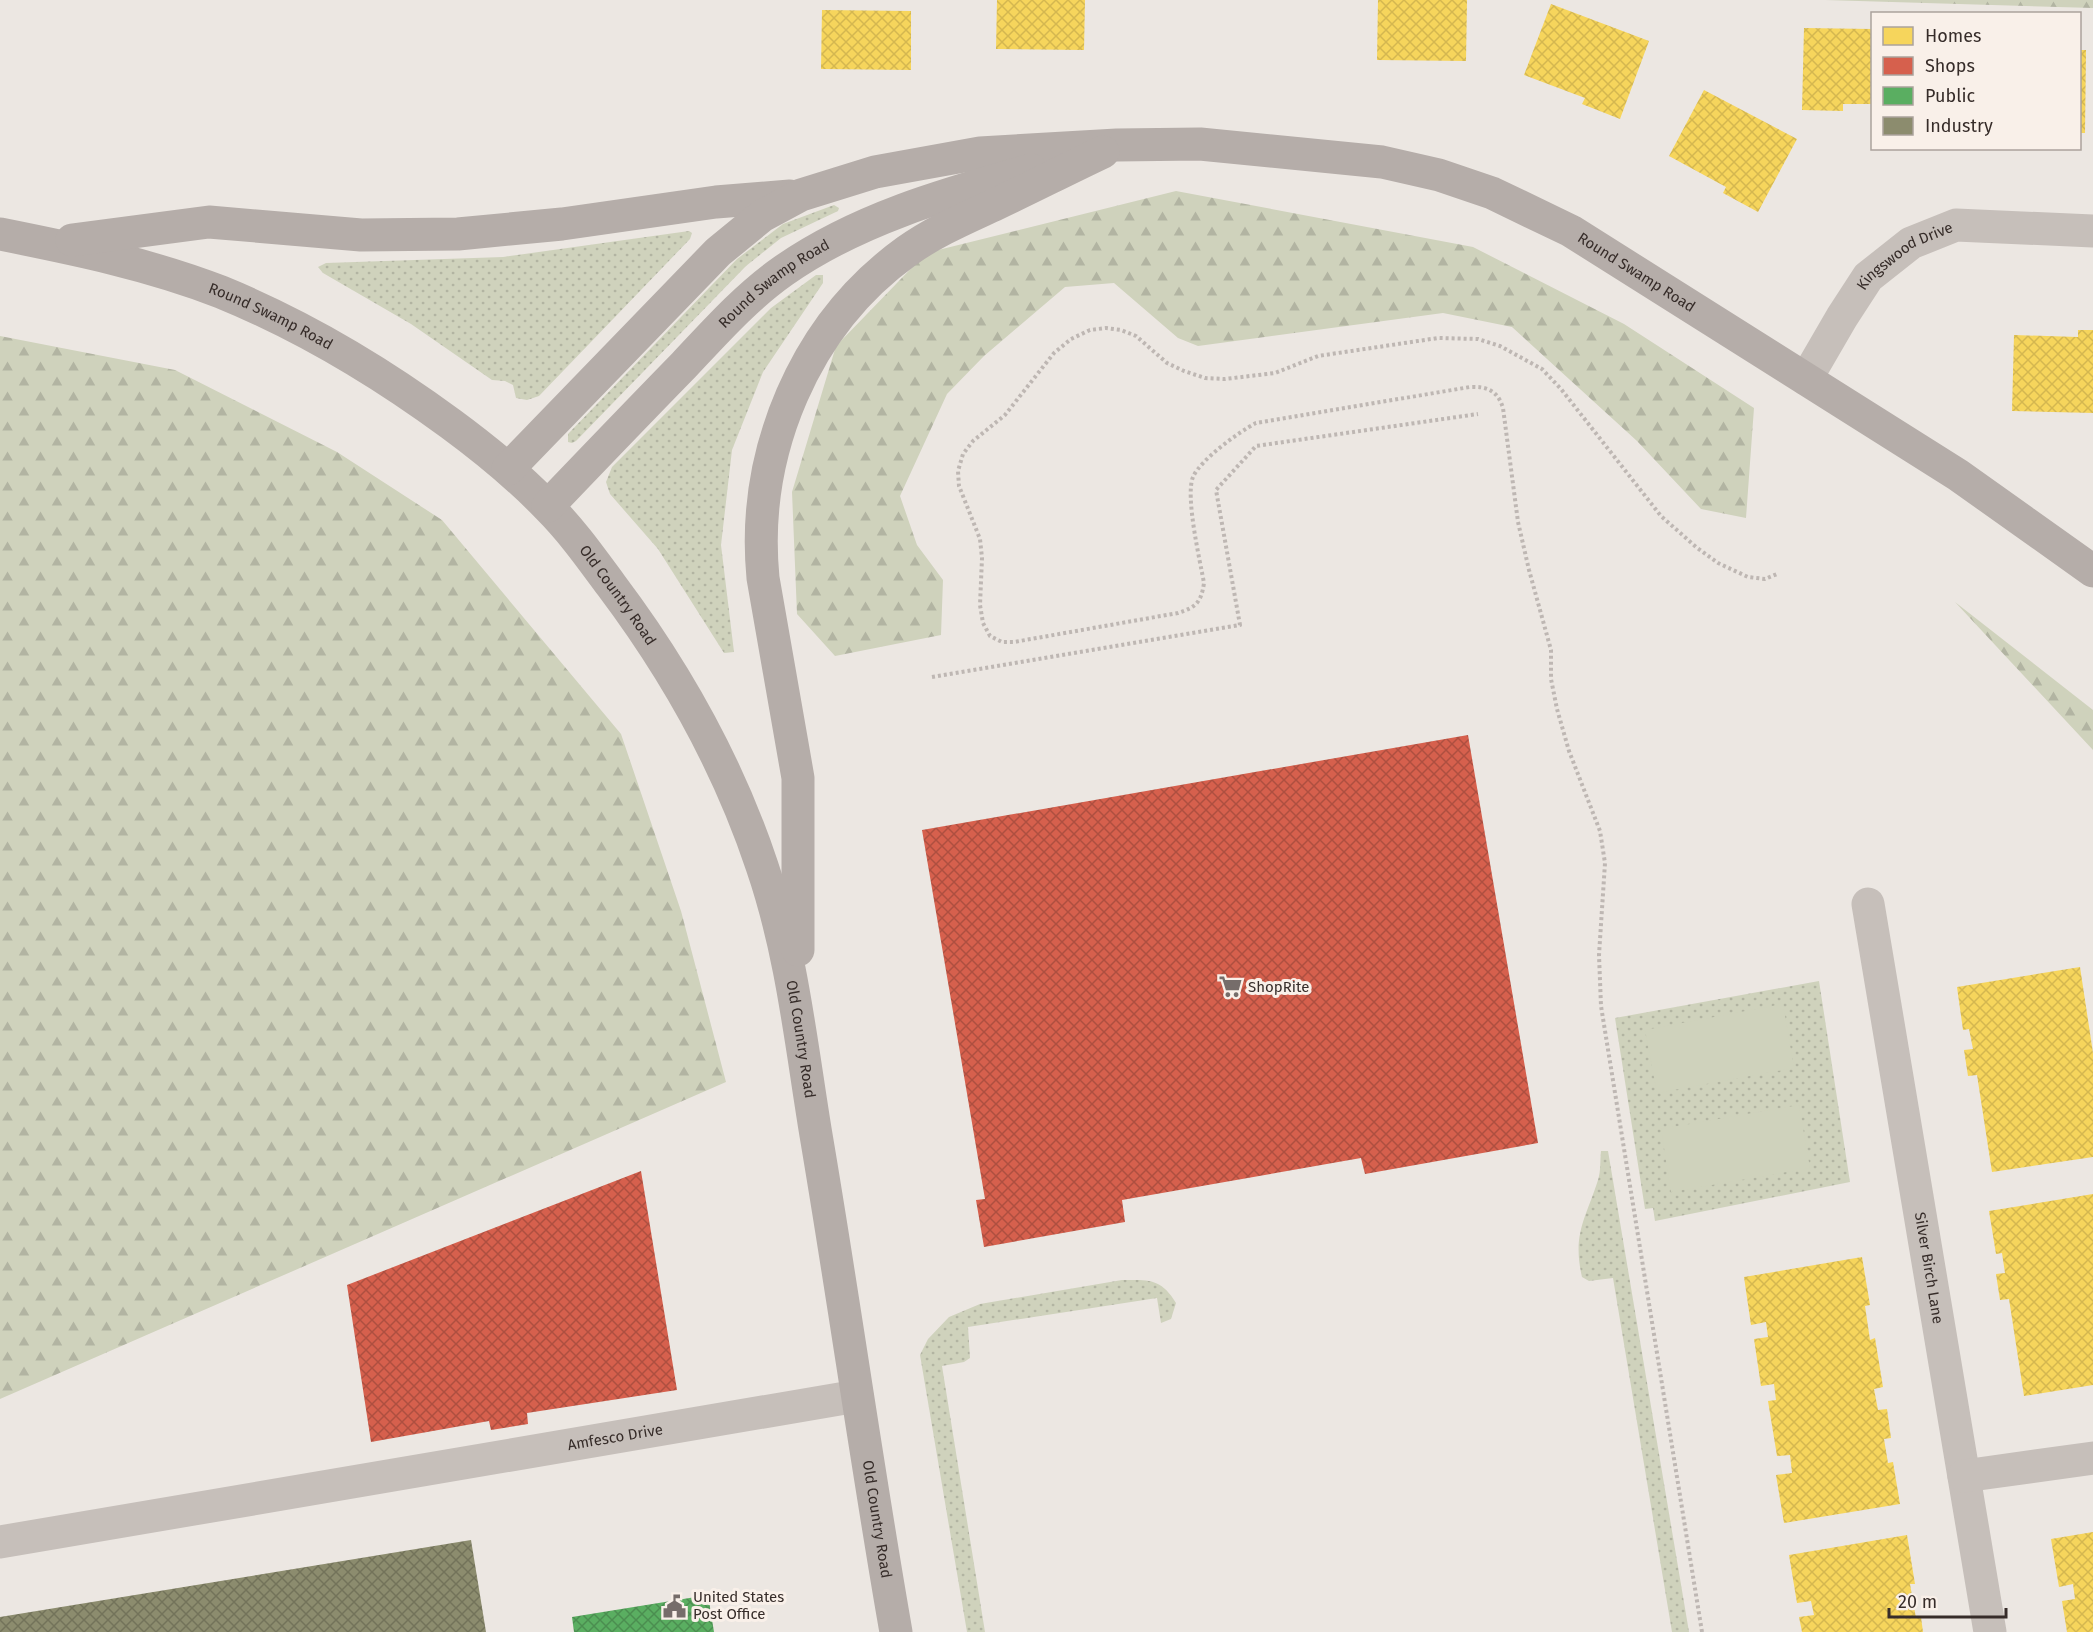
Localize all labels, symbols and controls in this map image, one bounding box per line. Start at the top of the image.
legend [1871,12,2081,150]
text: Homes [1925,25,1981,47]
text: Shops [1925,55,1975,77]
text: Public [1925,85,1975,107]
text: Industry [1925,115,1993,137]
street label: Kingswood Drive [1853,218,1955,294]
street label: Round Swamp Road [1574,229,1699,316]
street label: Round Swamp Road [715,235,833,332]
street label: Round Swamp Road [206,279,336,354]
street label: Old Country Road [575,541,660,649]
supermarket icon: ShopRite [1217,974,1243,1000]
place label: ShopRite [1248,978,1309,996]
street label: Old Country Road [782,979,819,1099]
street label: Silver Birch Lane [1911,1211,1947,1325]
street label: Amfesco Drive [566,1420,664,1454]
street label: Old Country Road [859,1459,896,1580]
scale bar [1889,1581,2006,1619]
place label: United States Post Office [693,1588,784,1623]
text: 20 m [1898,1591,1937,1613]
public building icon: United States Post Office [662,1593,688,1619]

